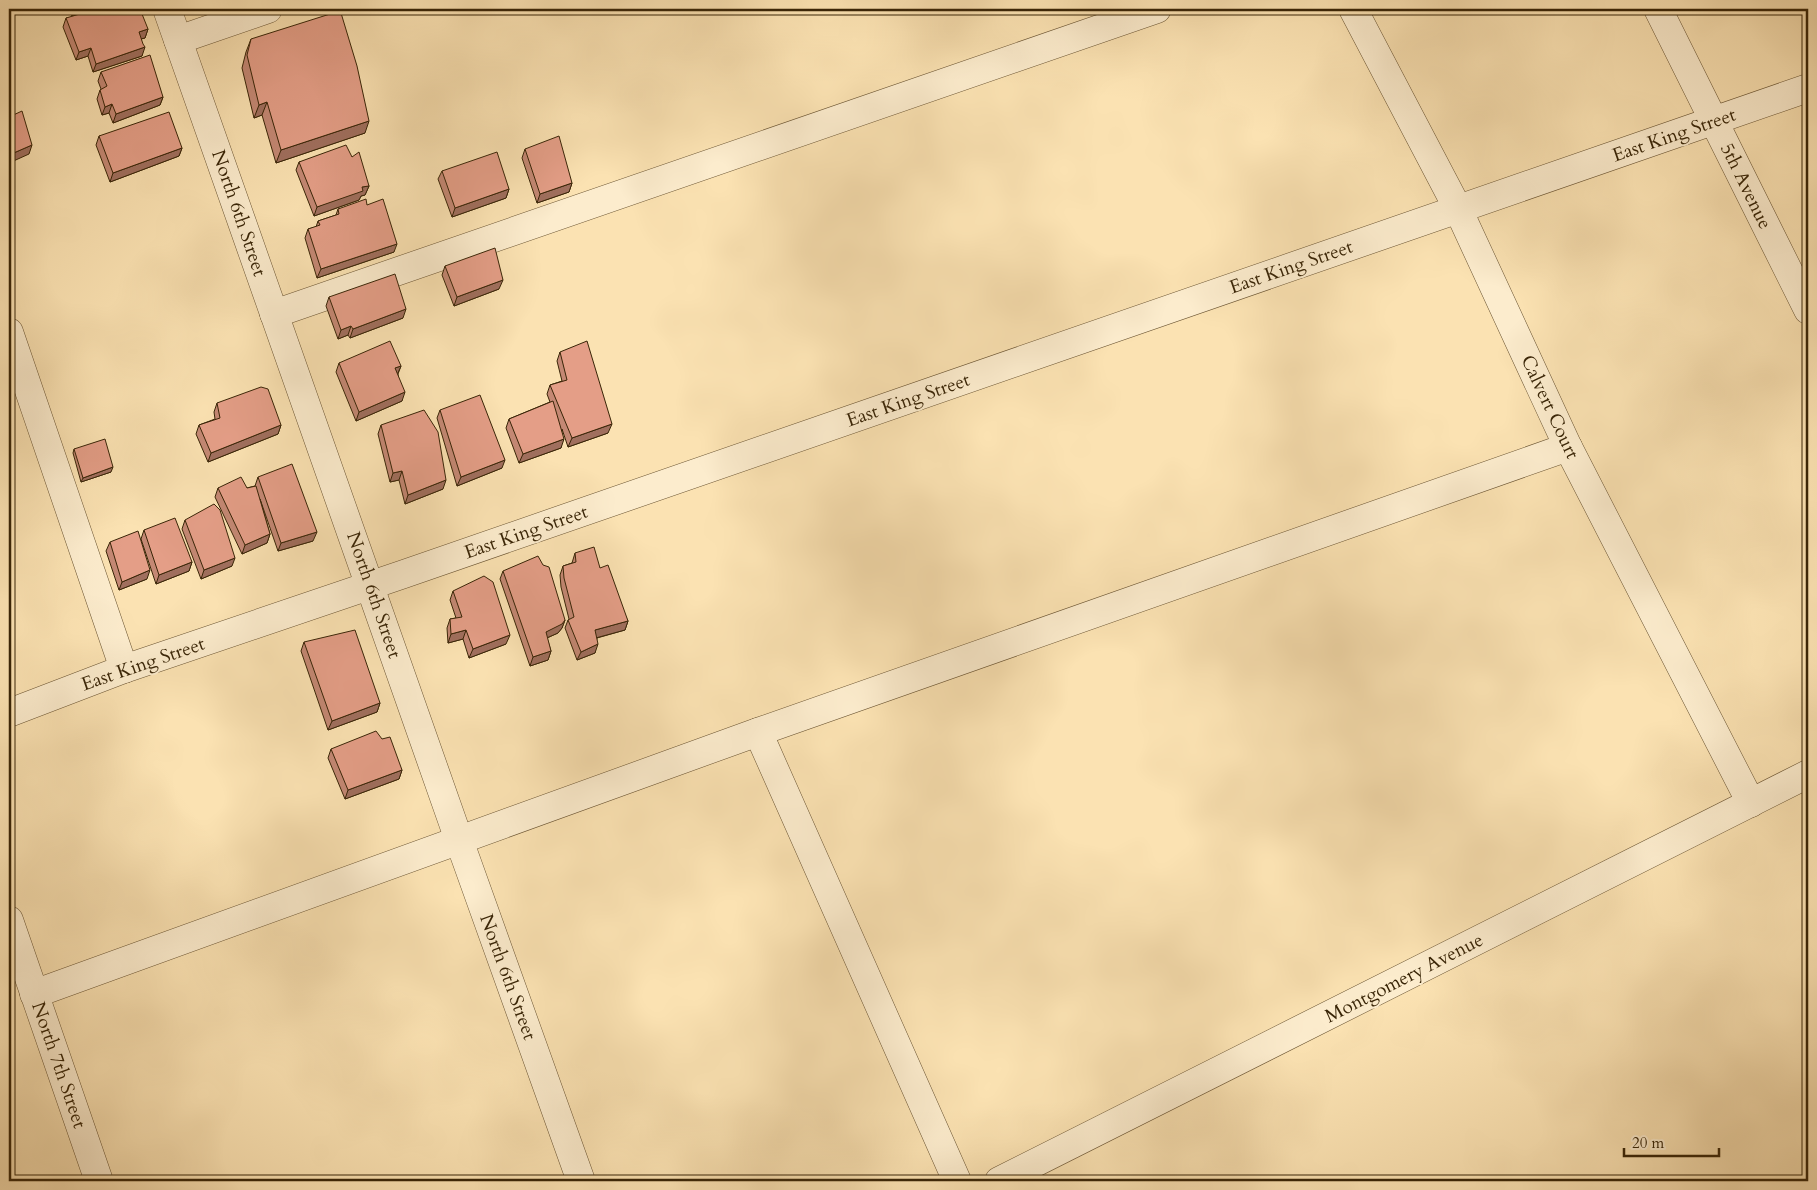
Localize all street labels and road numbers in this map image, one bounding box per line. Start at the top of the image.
street label: East King Street [1609,102,1739,168]
street label: 5th Avenue [1714,139,1778,233]
street label: North 6th Street [205,146,273,280]
street label: East King Street [1226,234,1356,300]
street label: Calvert Court [1515,351,1585,463]
street label: East King Street [843,367,973,433]
street label: East King Street [461,499,591,565]
street label: North 6th Street [340,528,408,662]
street label: East King Street [78,631,208,697]
street label: North 6th Street [473,911,543,1043]
street label: Montgomery Avenue [1320,927,1488,1029]
street label: North 7th Street [25,998,93,1132]

